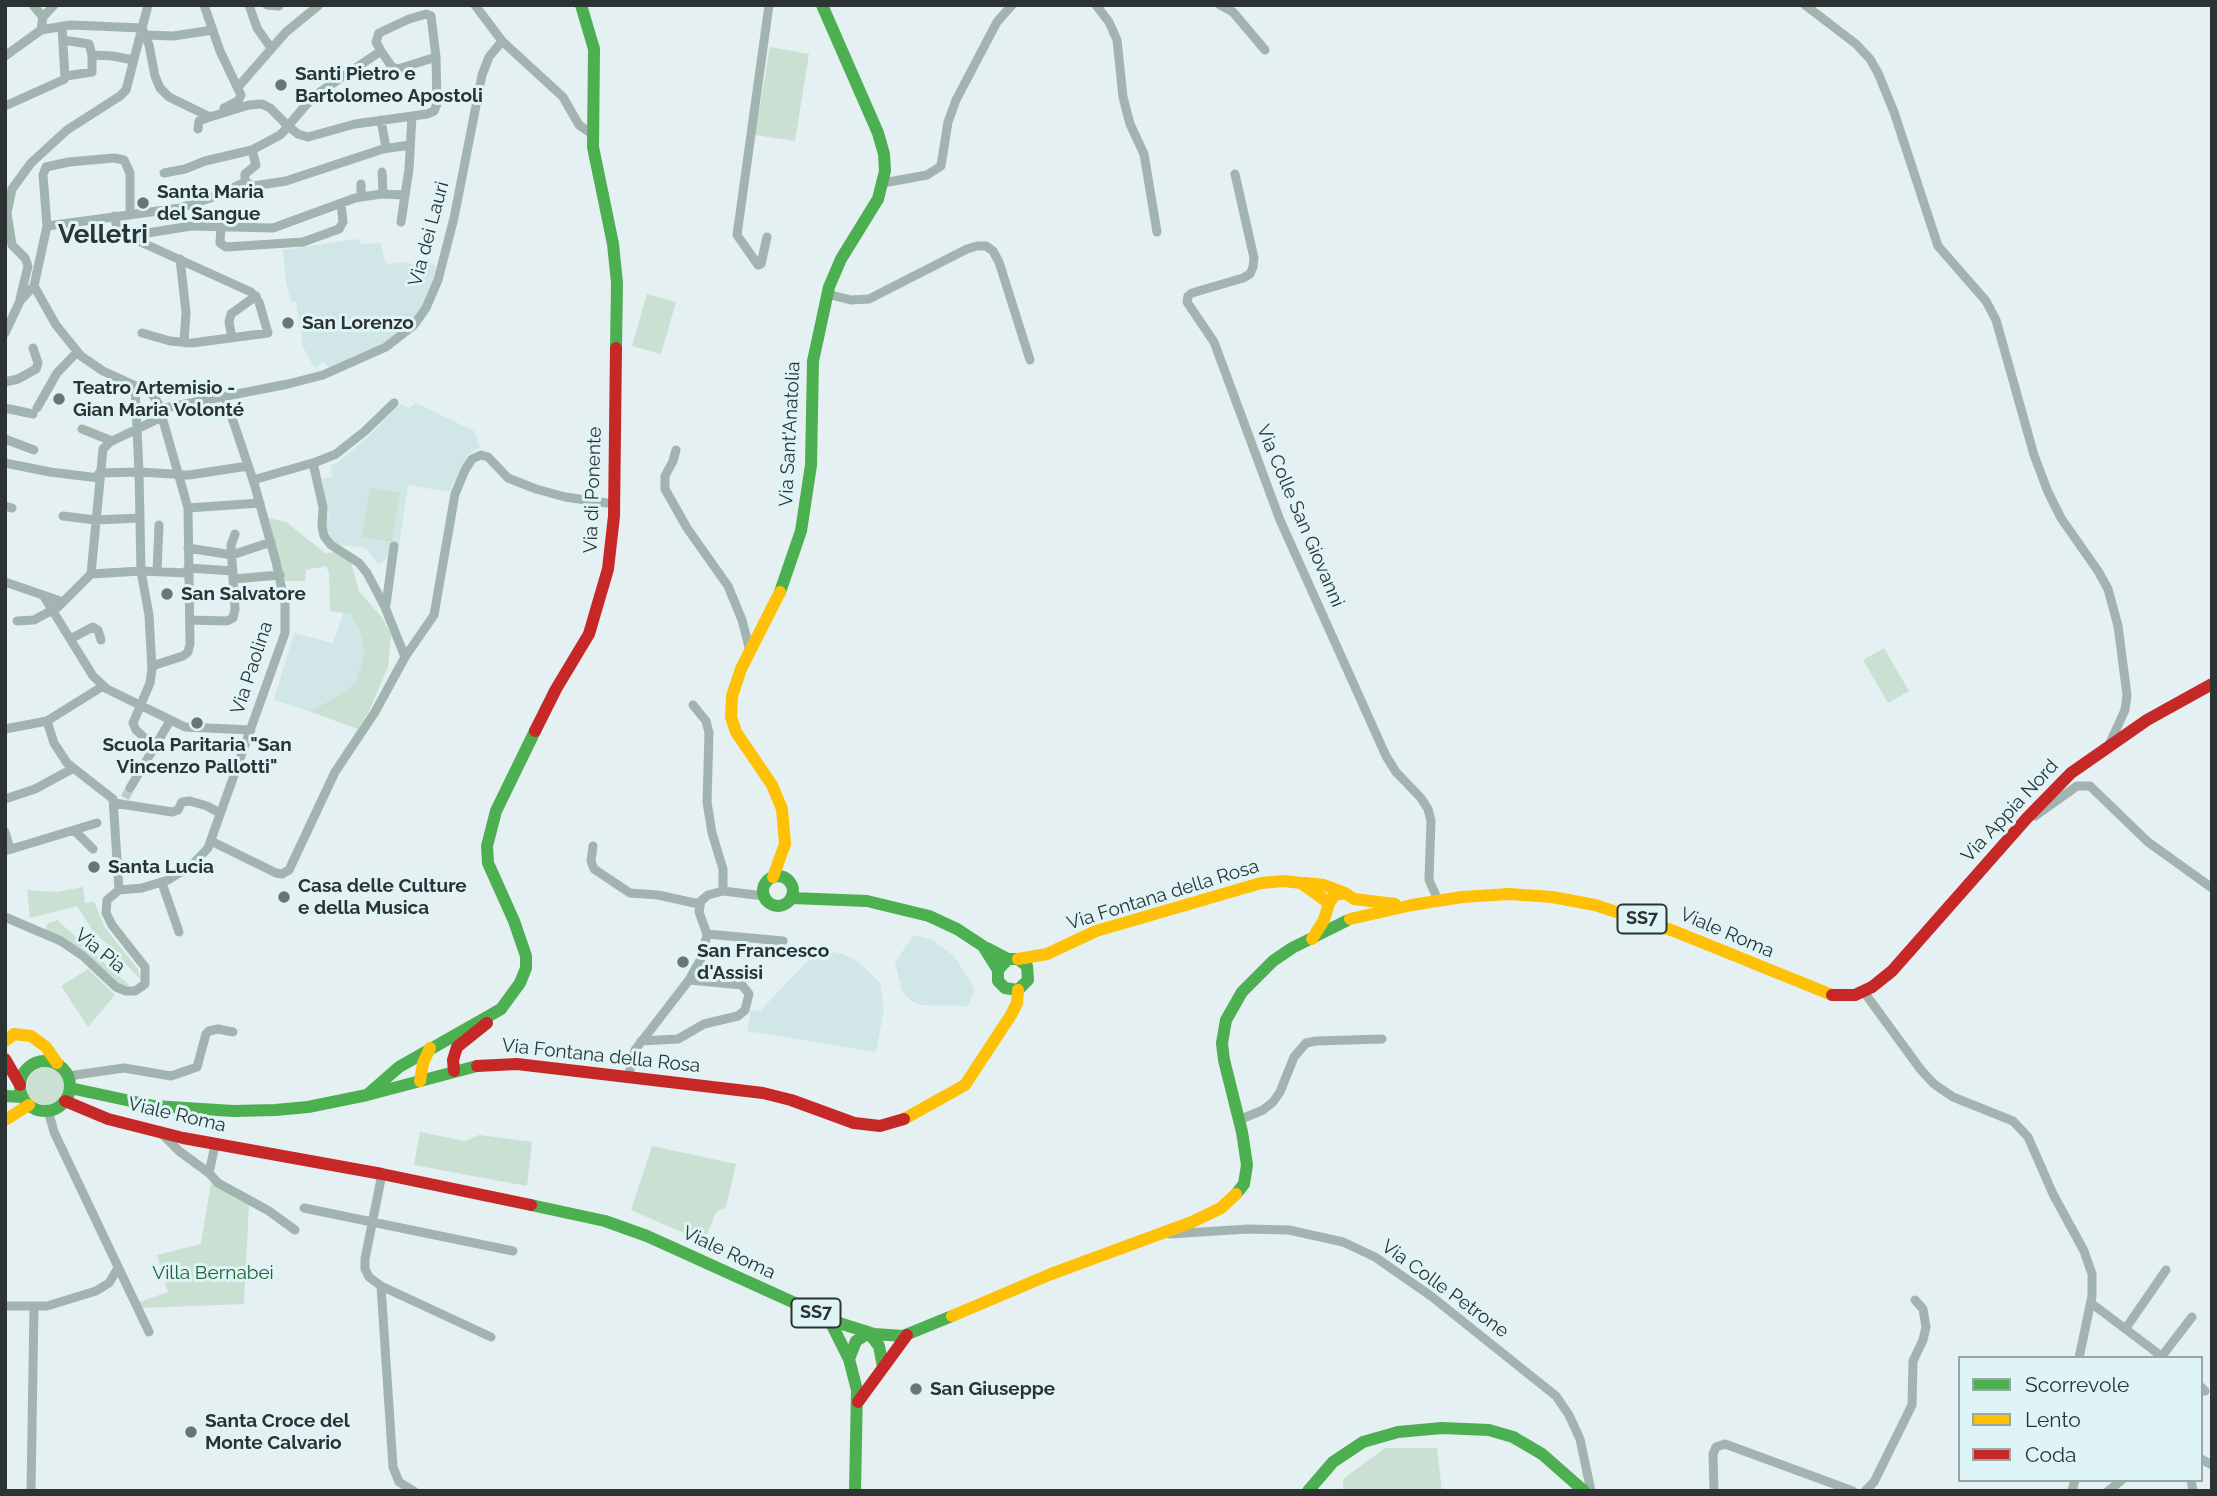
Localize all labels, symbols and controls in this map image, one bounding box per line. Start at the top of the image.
place label: Santi Pietro e Bartolomeo Apostoli [295,63,483,107]
marker: Santi Pietro e Bartolomeo Apostoli [273,77,289,93]
street label: Via dei Lauri [404,179,454,289]
place label: Santa Maria del Sangue [157,181,264,225]
marker: Santa Maria del Sangue [135,195,151,211]
district label: Velletri [58,219,148,251]
place label: San Lorenzo [302,312,414,334]
marker: San Lorenzo [280,315,296,331]
street label: Via Sant'Anatolia [775,361,805,507]
place label: Teatro Artemisio - Gian Maria Volonté [73,377,244,421]
marker: Teatro Artemisio - Gian Maria Volonté [51,391,67,407]
street label: Via Colle San Giovanni [1251,421,1349,611]
street label: Via di Ponente [579,426,607,554]
place label: San Salvatore [181,583,306,605]
marker: San Salvatore [159,586,175,602]
street label: Via Paolina [226,619,278,717]
marker: Scuola Paritaria "San Vincenzo Pallotti" [189,715,205,731]
place label: Scuola Paritaria "San Vincenzo Pallotti" [102,734,292,778]
street label: Via Appia Nord [1957,755,2063,867]
street label: Via Fontana della Rosa [1064,855,1262,935]
place label: Santa Lucia [108,856,214,878]
marker: Santa Lucia [86,859,102,875]
place label: Casa delle Culture e della Musica [298,875,467,919]
marker: Casa delle Culture e della Musica [276,889,292,905]
street label: Viale Roma [1677,903,1777,963]
road number: SS7 [1618,904,1666,934]
street label: Via Pia [70,924,130,978]
place label: San Francesco d'Assisi [697,940,829,984]
marker: San Francesco d'Assisi [675,954,691,970]
street label: Via Fontana della Rosa [501,1034,701,1078]
street label: Viale Roma [126,1093,228,1137]
street label: Viale Roma [679,1222,779,1284]
street label: Via Colle Petrone [1377,1235,1513,1343]
park label: Villa Bernabei [152,1262,274,1284]
road number: SS7 [792,1298,840,1328]
legend [1958,1356,2203,1482]
text: Scorrevole [2025,1372,2129,1397]
place label: San Giuseppe [930,1378,1055,1400]
marker: San Giuseppe [908,1381,924,1397]
text: Lento [2025,1407,2081,1432]
place label: Santa Croce del Monte Calvario [205,1410,350,1454]
marker: Santa Croce del Monte Calvario [183,1424,199,1440]
text: Coda [2025,1442,2076,1467]

